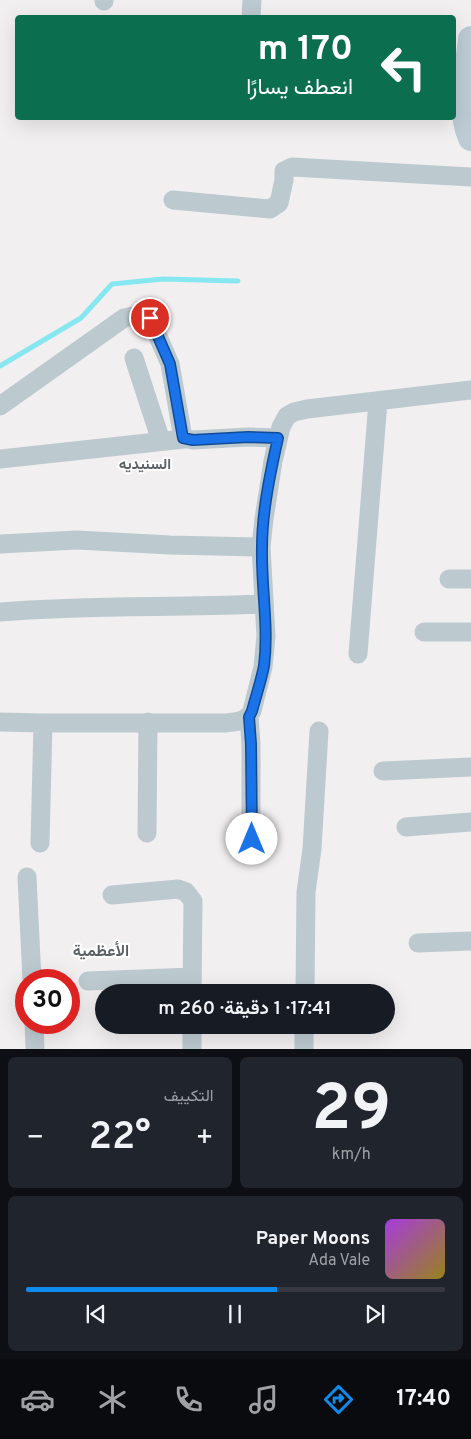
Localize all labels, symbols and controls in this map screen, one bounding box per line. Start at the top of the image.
text: 170 m [258,28,353,72]
icon: left [371,35,436,100]
text: انعطف يسارًا [246,75,353,102]
pin [129,297,171,339]
icon: arrive [136,304,164,332]
district label: السنيديه [119,456,171,475]
position arrow [225,812,277,864]
district label: الأعظمية [73,941,129,962]
speed limit sign: 30 [15,969,80,1034]
text: 17:41 · 1 دقيقة · 260 m [158,997,332,1021]
text: 29 [311,1071,391,1153]
text: التكييف [164,1087,214,1107]
text: 22° [89,1114,151,1163]
text: − [26,1121,44,1157]
text: + [195,1121,214,1157]
text: km/h [332,1145,371,1165]
text: Paper Moons [256,1227,370,1251]
text: Ada Vale [308,1251,370,1271]
icon: previous [82,1300,110,1328]
icon: pause [221,1300,249,1328]
icon: next [361,1300,389,1328]
icon: car [20,1382,55,1417]
icon: climate [95,1382,130,1417]
icon: phone [171,1382,206,1417]
icon: music [246,1382,281,1417]
icon: directions [321,1382,356,1417]
text: 17:40 [396,1386,451,1413]

